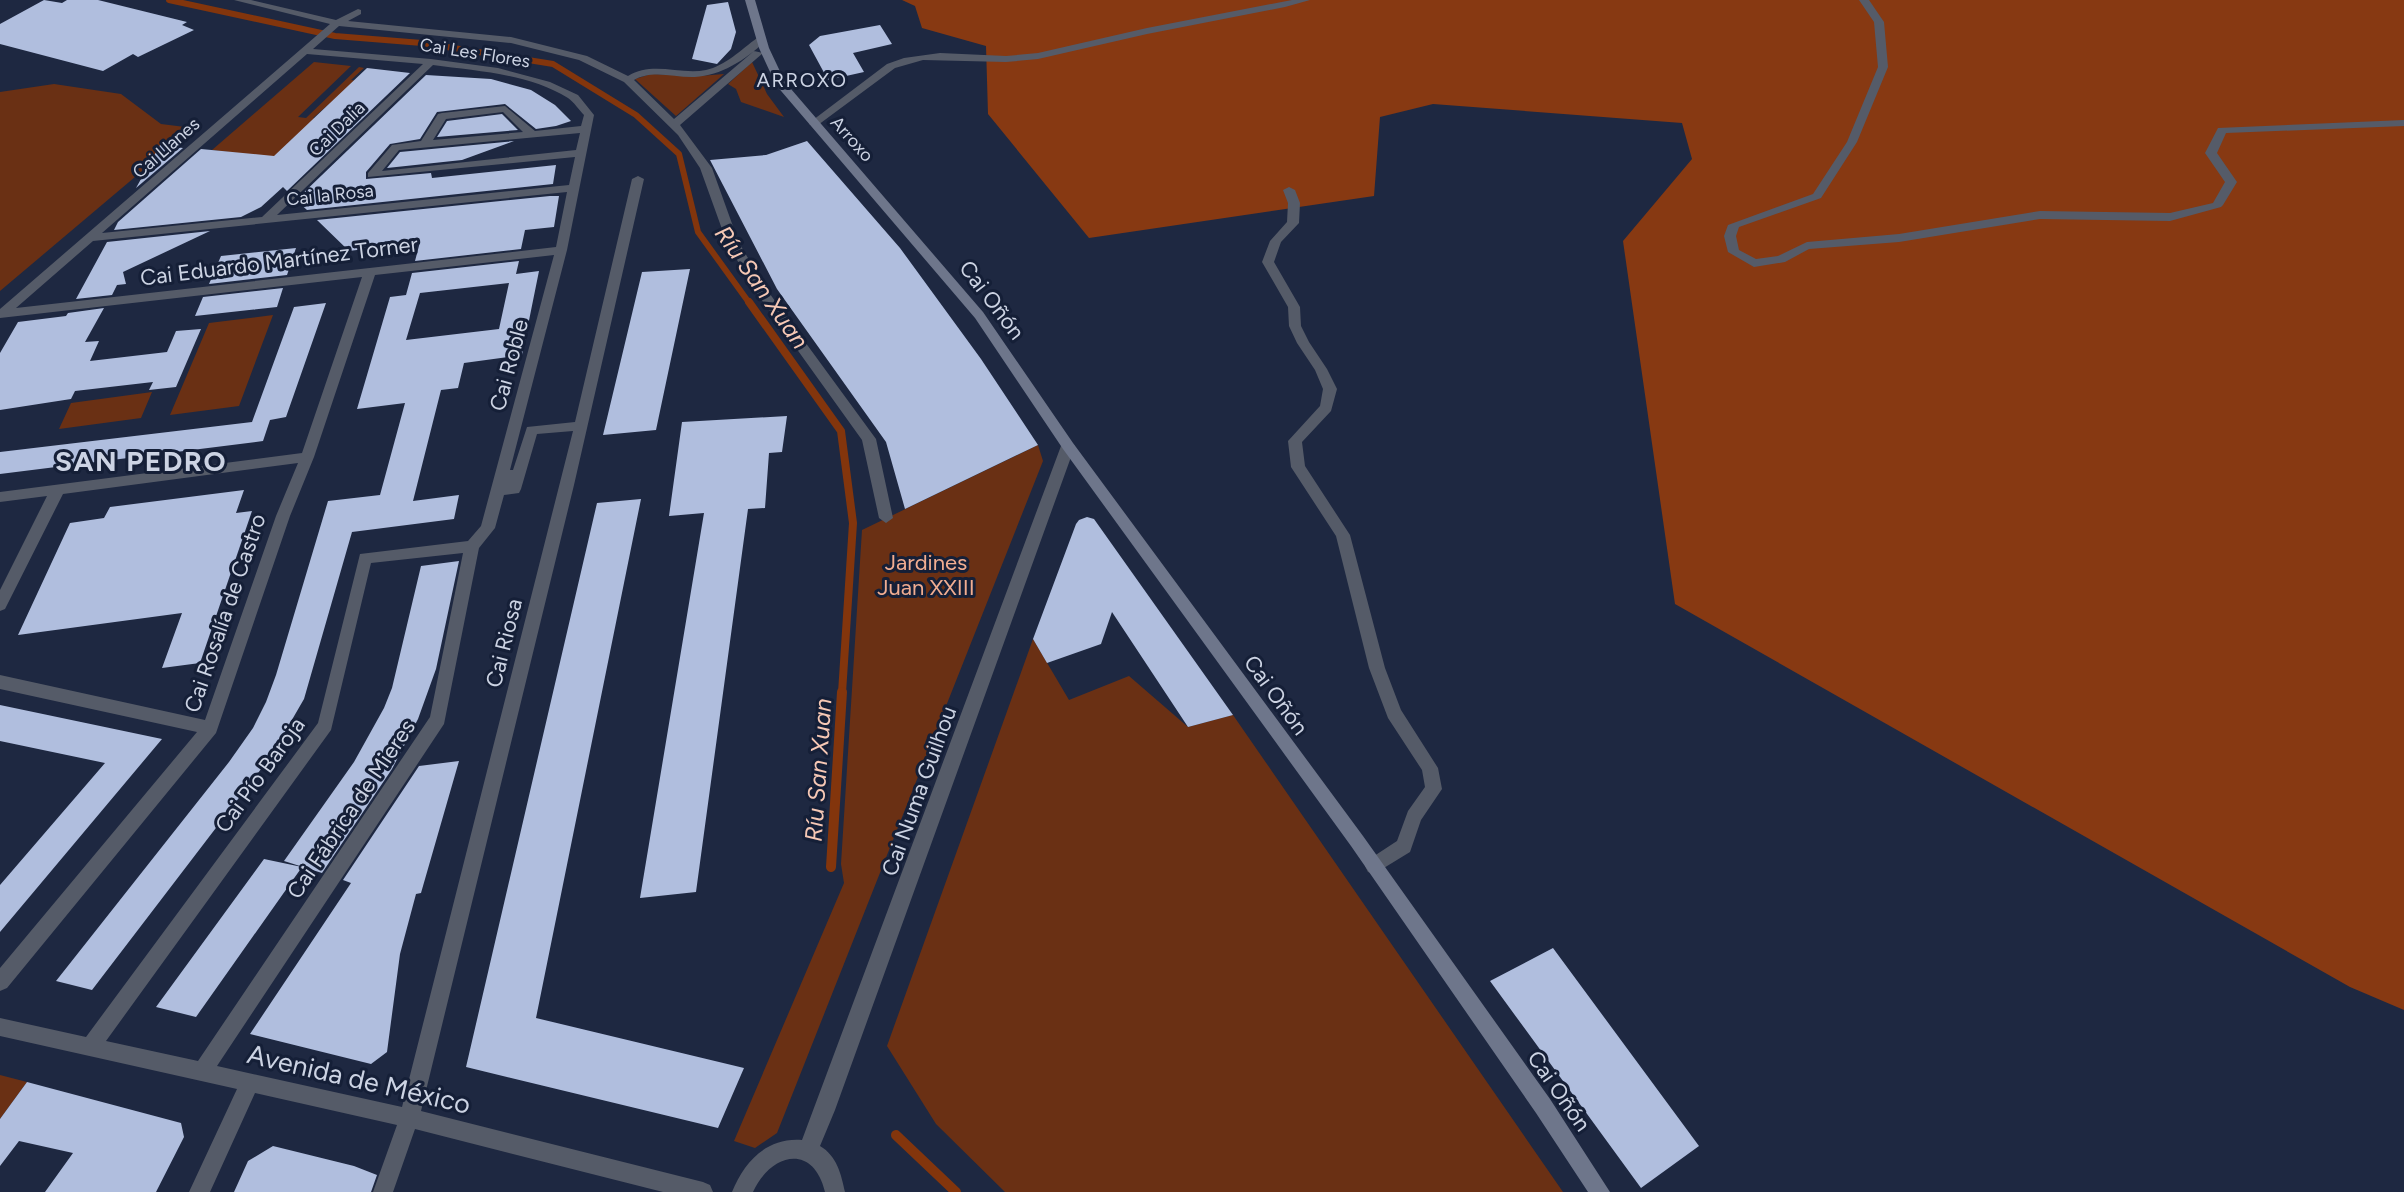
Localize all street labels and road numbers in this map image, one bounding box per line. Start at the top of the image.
street label: Cai Les Flores [418,33,532,73]
street label: Cai Dalia [304,97,370,161]
street label: Arroxo [826,112,878,166]
street label: Cai Llanes [128,113,204,183]
street label: Cai la Rosa [285,179,375,211]
street label: Cai Eduardo Martínez Torner [139,231,420,291]
street label: Cai Oñón [954,255,1030,345]
street label: Cai Roble [484,316,534,414]
street label: Cai Rosalía de Castro [178,510,272,716]
street label: Cai Riosa [480,596,528,690]
street label: Cai Oñón [1238,650,1314,740]
street label: Cai Numa Guilhou [876,702,962,880]
street label: Cai Pío Baroja [209,712,311,838]
street label: Cai Fábrica de Mieres [281,714,421,904]
street label: Avenida de México [244,1037,474,1121]
street label: Cai Oñón [1522,1046,1596,1136]

